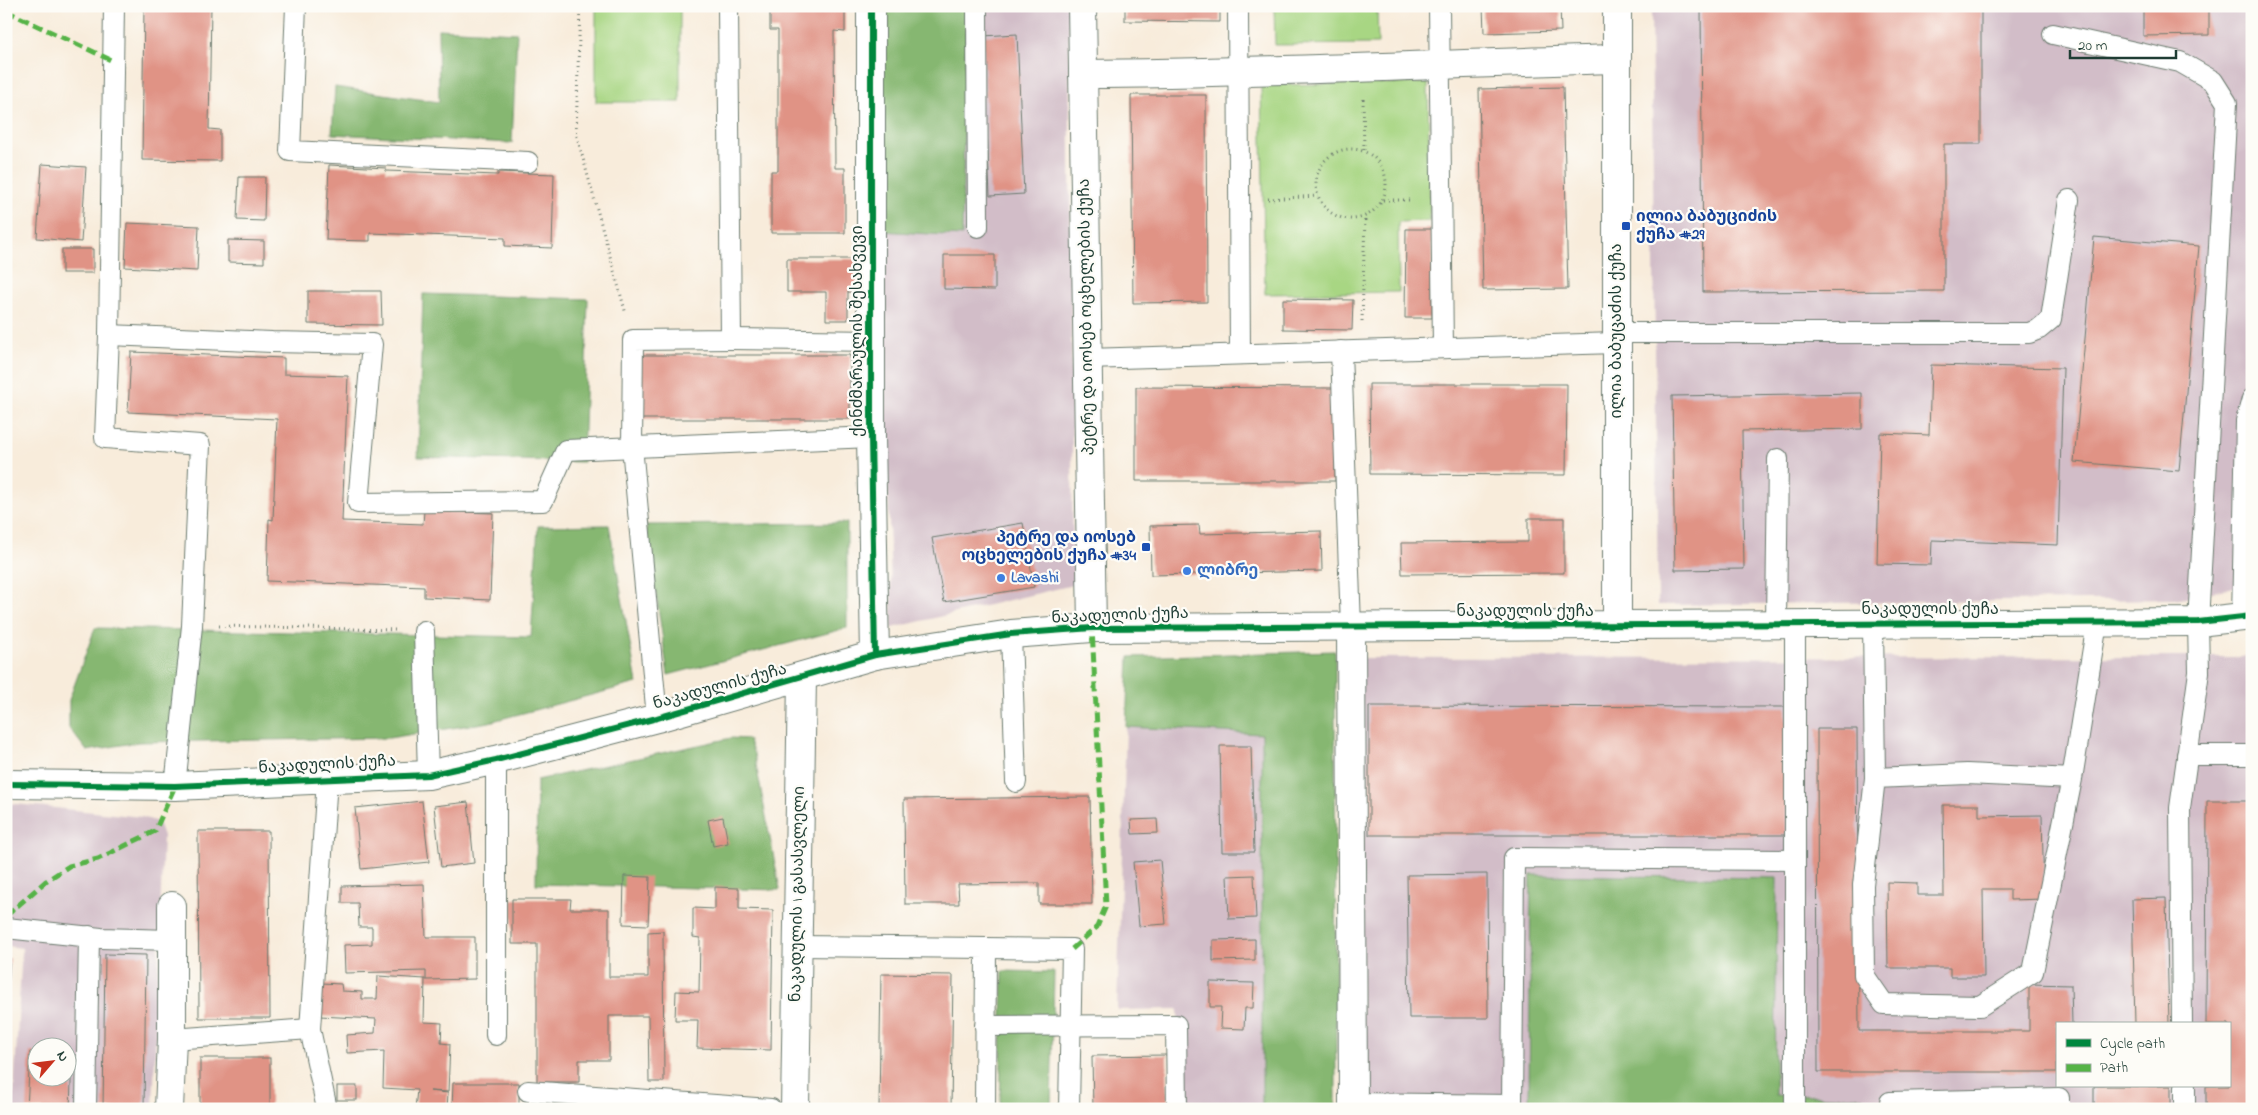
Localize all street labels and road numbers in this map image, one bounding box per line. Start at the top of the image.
street label: პეტრე და იოსებ ოცხელების ქუჩა [1073,178,1101,456]
street label: ქინძმარაულის შესახვევი [846,225,870,437]
street label: ილია ბაბუცაძის ქუჩა [1605,243,1629,419]
street label: ნაკადულის ქუჩა [1861,598,1999,622]
street label: ნაკადულის ქუჩა [1456,600,1594,624]
street label: ნაკადულის ქუჩა [1051,602,1189,630]
street label: ნაკადულის ქუჩა [650,658,790,716]
street label: ნაკადულის ქუჩა [258,749,396,781]
street label: ნაკადულის I გასასვლელი [784,786,812,1002]

